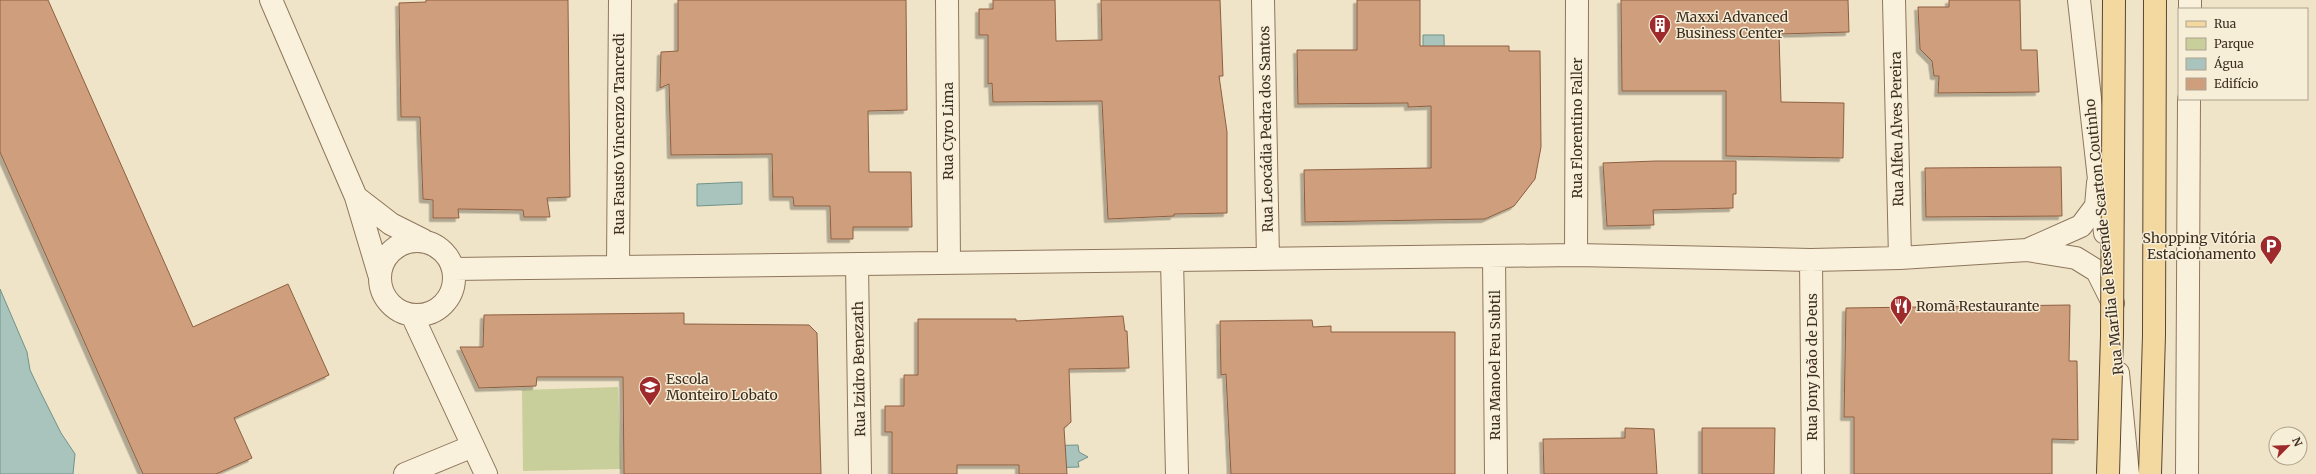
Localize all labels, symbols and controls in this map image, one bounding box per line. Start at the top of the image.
place label: Maxxi Advanced Business Center [1676,8,1789,42]
legend [2178,8,2308,100]
building icon: Maxxi Advanced Business Center [1647,12,1673,45]
text: Rua [2214,16,2237,31]
street label: Rua Leocádia Pedra dos Santos [1255,26,1277,232]
street label: Rua Fausto Vincenzo Tancredi [610,32,628,235]
text: Parque [2214,36,2254,51]
street label: Rua Alfeu Alves Pereira [1887,51,1907,207]
text: Água [2213,56,2244,71]
street label: Rua Florentino Faller [1568,57,1586,199]
text: Edifício [2214,76,2258,91]
street label: Rua Cyro Lima [939,81,957,180]
street label: Rua Marília de Resende Scarton Coutinho [2081,98,2127,376]
place label: Shopping Vitória Estacionamento [2143,229,2256,263]
parking icon: Shopping Vitória Estacionamento [2258,233,2284,266]
street label: Rua Manoel Feu Subtil [1486,289,1504,440]
street label: Rua Jony João de Deus [1803,293,1821,441]
restaurant icon: Romã Restaurante [1888,293,1914,326]
place label: Romã Restaurante [1916,297,2039,315]
street label: Rua Izidro Benezath [849,301,869,437]
place label: Escola Monteiro Lobato [666,370,778,404]
school or university icon: Escola Monteiro Lobato [637,374,663,407]
north arrow [2268,426,2308,466]
text: N [2289,435,2305,449]

